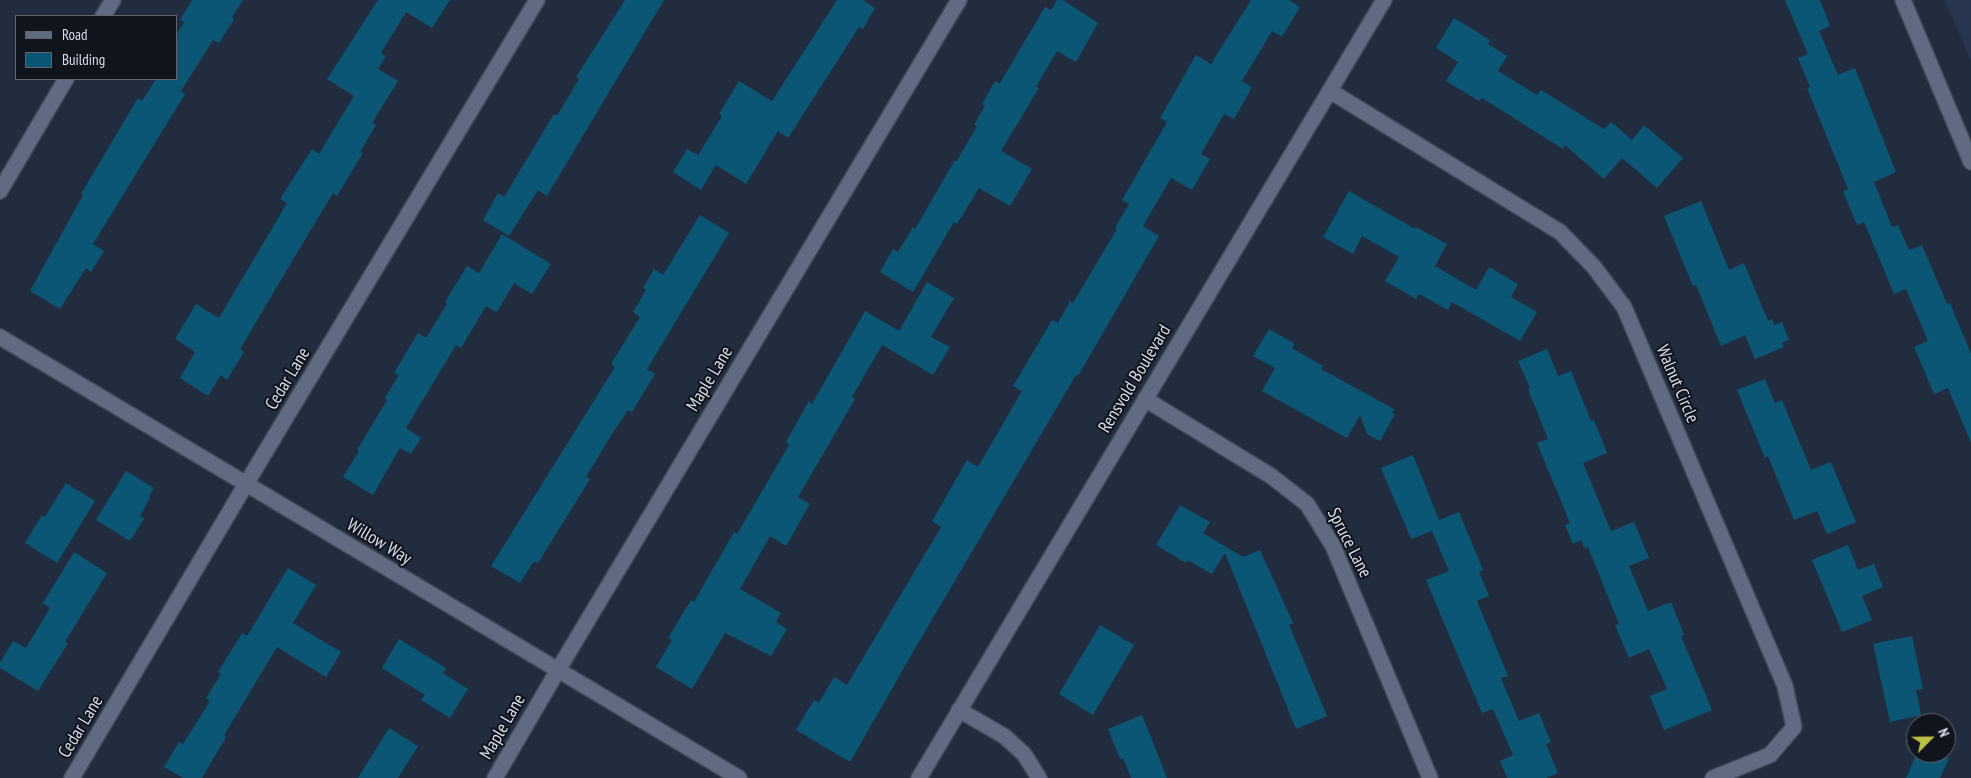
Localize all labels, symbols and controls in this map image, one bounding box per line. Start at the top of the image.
legend [15,15,178,80]
text: Road [62,25,88,44]
text: Building [62,50,105,69]
street label: Rensvold Boulevard [1094,321,1176,437]
street label: Walnut Circle [1651,342,1703,426]
street label: Maple Lane [682,343,738,415]
street label: Cedar Lane [261,344,315,414]
street label: Spruce Lane [1322,505,1376,581]
street label: Willow Way [343,514,415,570]
street label: Maple Lane [476,691,530,763]
street label: Cedar Lane [54,692,108,762]
north arrow [1906,713,1956,763]
text: N [1934,726,1954,740]

